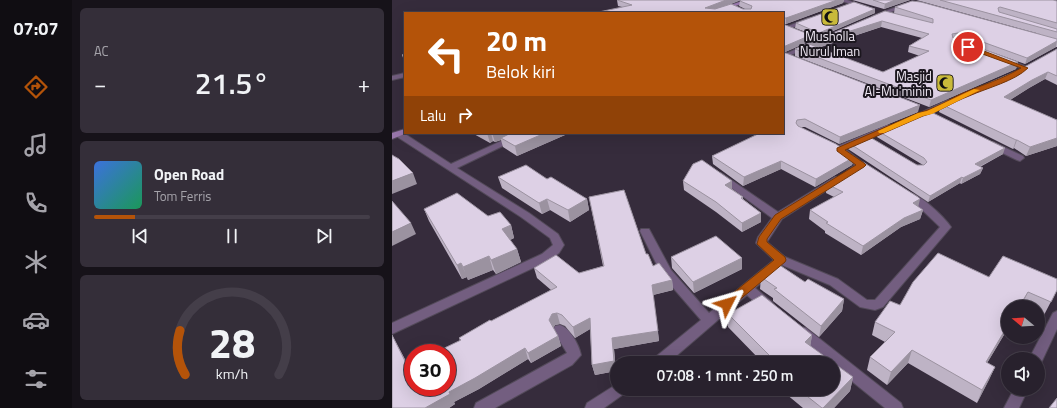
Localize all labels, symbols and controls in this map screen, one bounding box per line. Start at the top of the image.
mosque icon: Musholla Nurul Iman [820,7,840,27]
text: 07:07 [14,15,58,42]
text: 20 m [486,19,547,62]
place label: Musholla Nurul Iman [800,26,860,61]
icon: left [420,28,472,80]
pin [951,30,985,64]
icon: arrive [957,36,979,58]
text: AC [94,41,109,61]
text: Belok kiri [486,58,555,85]
text: 21.5° [195,60,269,106]
place label: Masjid Al-Mu'minin [865,66,932,101]
text: − [94,67,106,101]
text: + [358,67,370,101]
icon: directions [22,73,50,101]
mosque icon: Masjid Al-Mu'minin [935,73,955,93]
text: Lalu [420,104,446,127]
icon: right [454,104,476,126]
icon: music [22,131,50,159]
text: Open Road [154,163,224,186]
text: Tom Ferris [154,186,211,206]
icon: phone [22,189,50,217]
icon: previous [129,225,151,247]
icon: pause [221,225,243,247]
icon: next [313,225,335,247]
icon: climate [22,248,50,276]
position arrow [706,283,748,325]
north arrow [1001,300,1045,344]
map controls [1001,300,1045,396]
icon: car [22,306,50,334]
text: 28 [209,311,255,374]
speed limit sign: 30 [404,344,456,396]
button: sound [1001,352,1045,396]
text: km/h [216,363,248,385]
text: 07:08 · 1 mnt · 250 m [657,364,793,387]
icon: filters [22,365,50,393]

